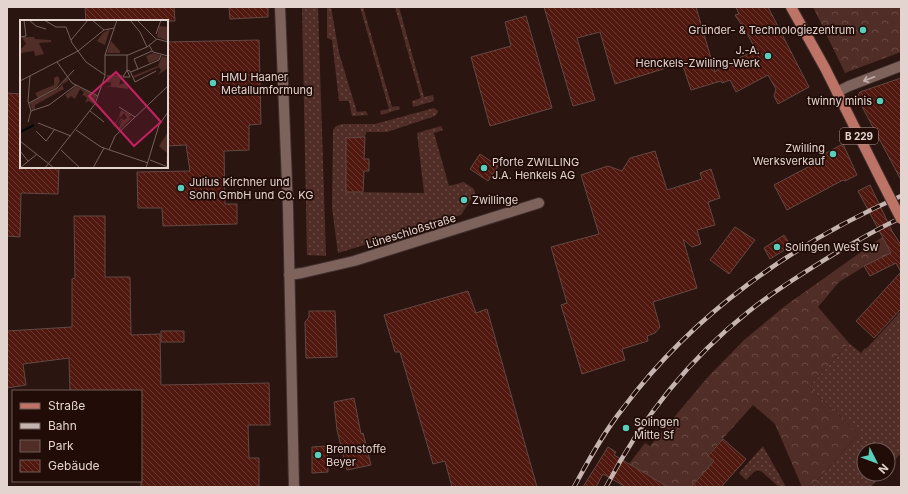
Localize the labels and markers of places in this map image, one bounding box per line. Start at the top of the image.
place label: Gründer- & Technologiezentrum [688,23,855,37]
marker: Gründer- & Technologiezentrum [858,25,868,35]
place label: J.-A. Henckels-Zwilling-Werk [636,43,760,70]
marker: J.-A. Henckels-Zwilling-Werk [763,51,773,61]
place label: HMU Haaner Metallumformung [221,70,313,97]
marker: HMU Haaner Metallumformung [208,78,218,88]
place label: twinny minis [807,94,872,108]
marker: twinny minis [875,96,885,106]
place label: Zwilling Werksverkauf [753,141,825,168]
marker: Zwilling Werksverkauf [828,149,838,159]
place label: Pforte ZWILLING J.A. Henkels AG [492,155,579,182]
marker: Pforte ZWILLING J.A. Henkels AG [479,163,489,173]
place label: Julius Kirchner und Sohn GmbH und Co. KG [189,175,314,202]
marker: Julius Kirchner und Sohn GmbH und Co. KG [176,183,186,193]
place label: Zwillinge [472,193,518,207]
marker: Zwillinge [459,195,469,205]
place label: Solingen West Sw [785,240,878,254]
marker: Solingen West Sw [772,242,782,252]
place label: Solingen Mitte Sf [634,415,679,442]
marker: Solingen Mitte Sf [621,423,631,433]
place label: Brennstoffe Beyer [326,442,386,469]
marker: Brennstoffe Beyer [313,450,323,460]

